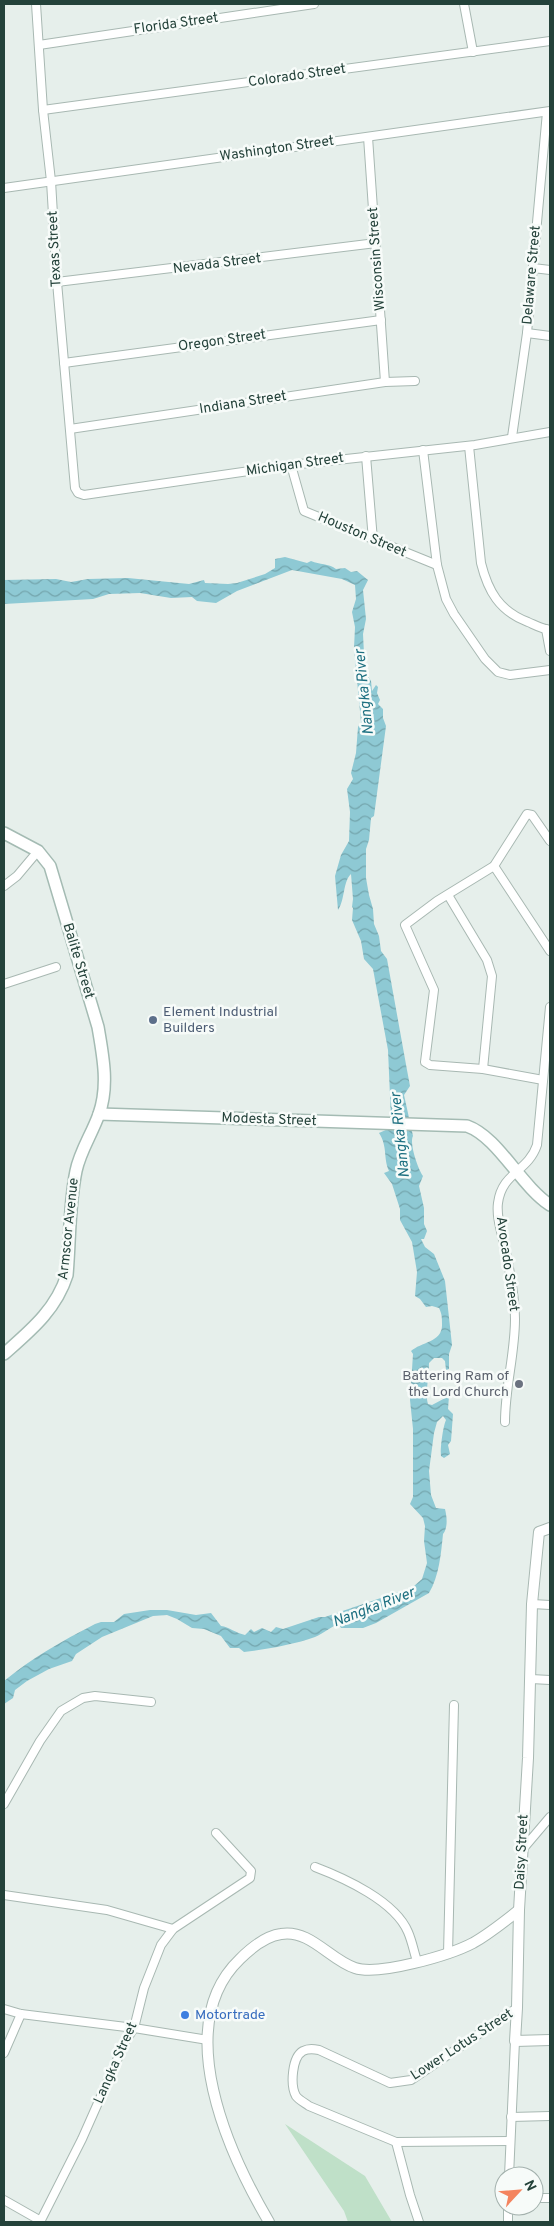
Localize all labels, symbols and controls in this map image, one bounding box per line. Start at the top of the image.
street label: Florida Street [133,10,219,38]
street label: Colorado Street [247,61,347,91]
street label: Washington Street [219,133,335,165]
street label: Wisconsin Street [365,206,389,312]
street label: Texas Street [45,210,65,288]
street label: Delaware Street [519,225,545,325]
street label: Nevada Street [172,250,262,278]
street label: Oregon Street [177,326,267,356]
street label: Indiana Street [198,388,288,418]
street label: Michigan Street [245,450,345,480]
street label: Houston Street [315,509,409,561]
water label: Nangka River [351,647,379,736]
street label: Balite Street [58,921,98,1001]
place label: Element Industrial Builders [163,1004,278,1037]
marker: Element Industrial Builders [147,1014,159,1026]
water label: Nangka River [387,1090,415,1179]
street label: Modesta Street [221,1110,317,1130]
street label: Armscor Avenue [55,1177,83,1281]
street label: Avocado Street [492,1215,522,1313]
place label: Battering Ram of the Lord Church [402,1368,509,1401]
marker: Battering Ram of the Lord Church [513,1378,525,1390]
water label: Nangka River [330,1583,419,1632]
street label: Daisy Street [512,1814,532,1890]
street label: Lower Lotus Street [408,2006,516,2084]
place label: Motortrade [195,2007,265,2024]
marker: Motortrade [179,2009,191,2021]
street label: Langka Street [90,2020,142,2106]
north arrow [494,2166,544,2216]
text: N [519,2178,539,2194]

